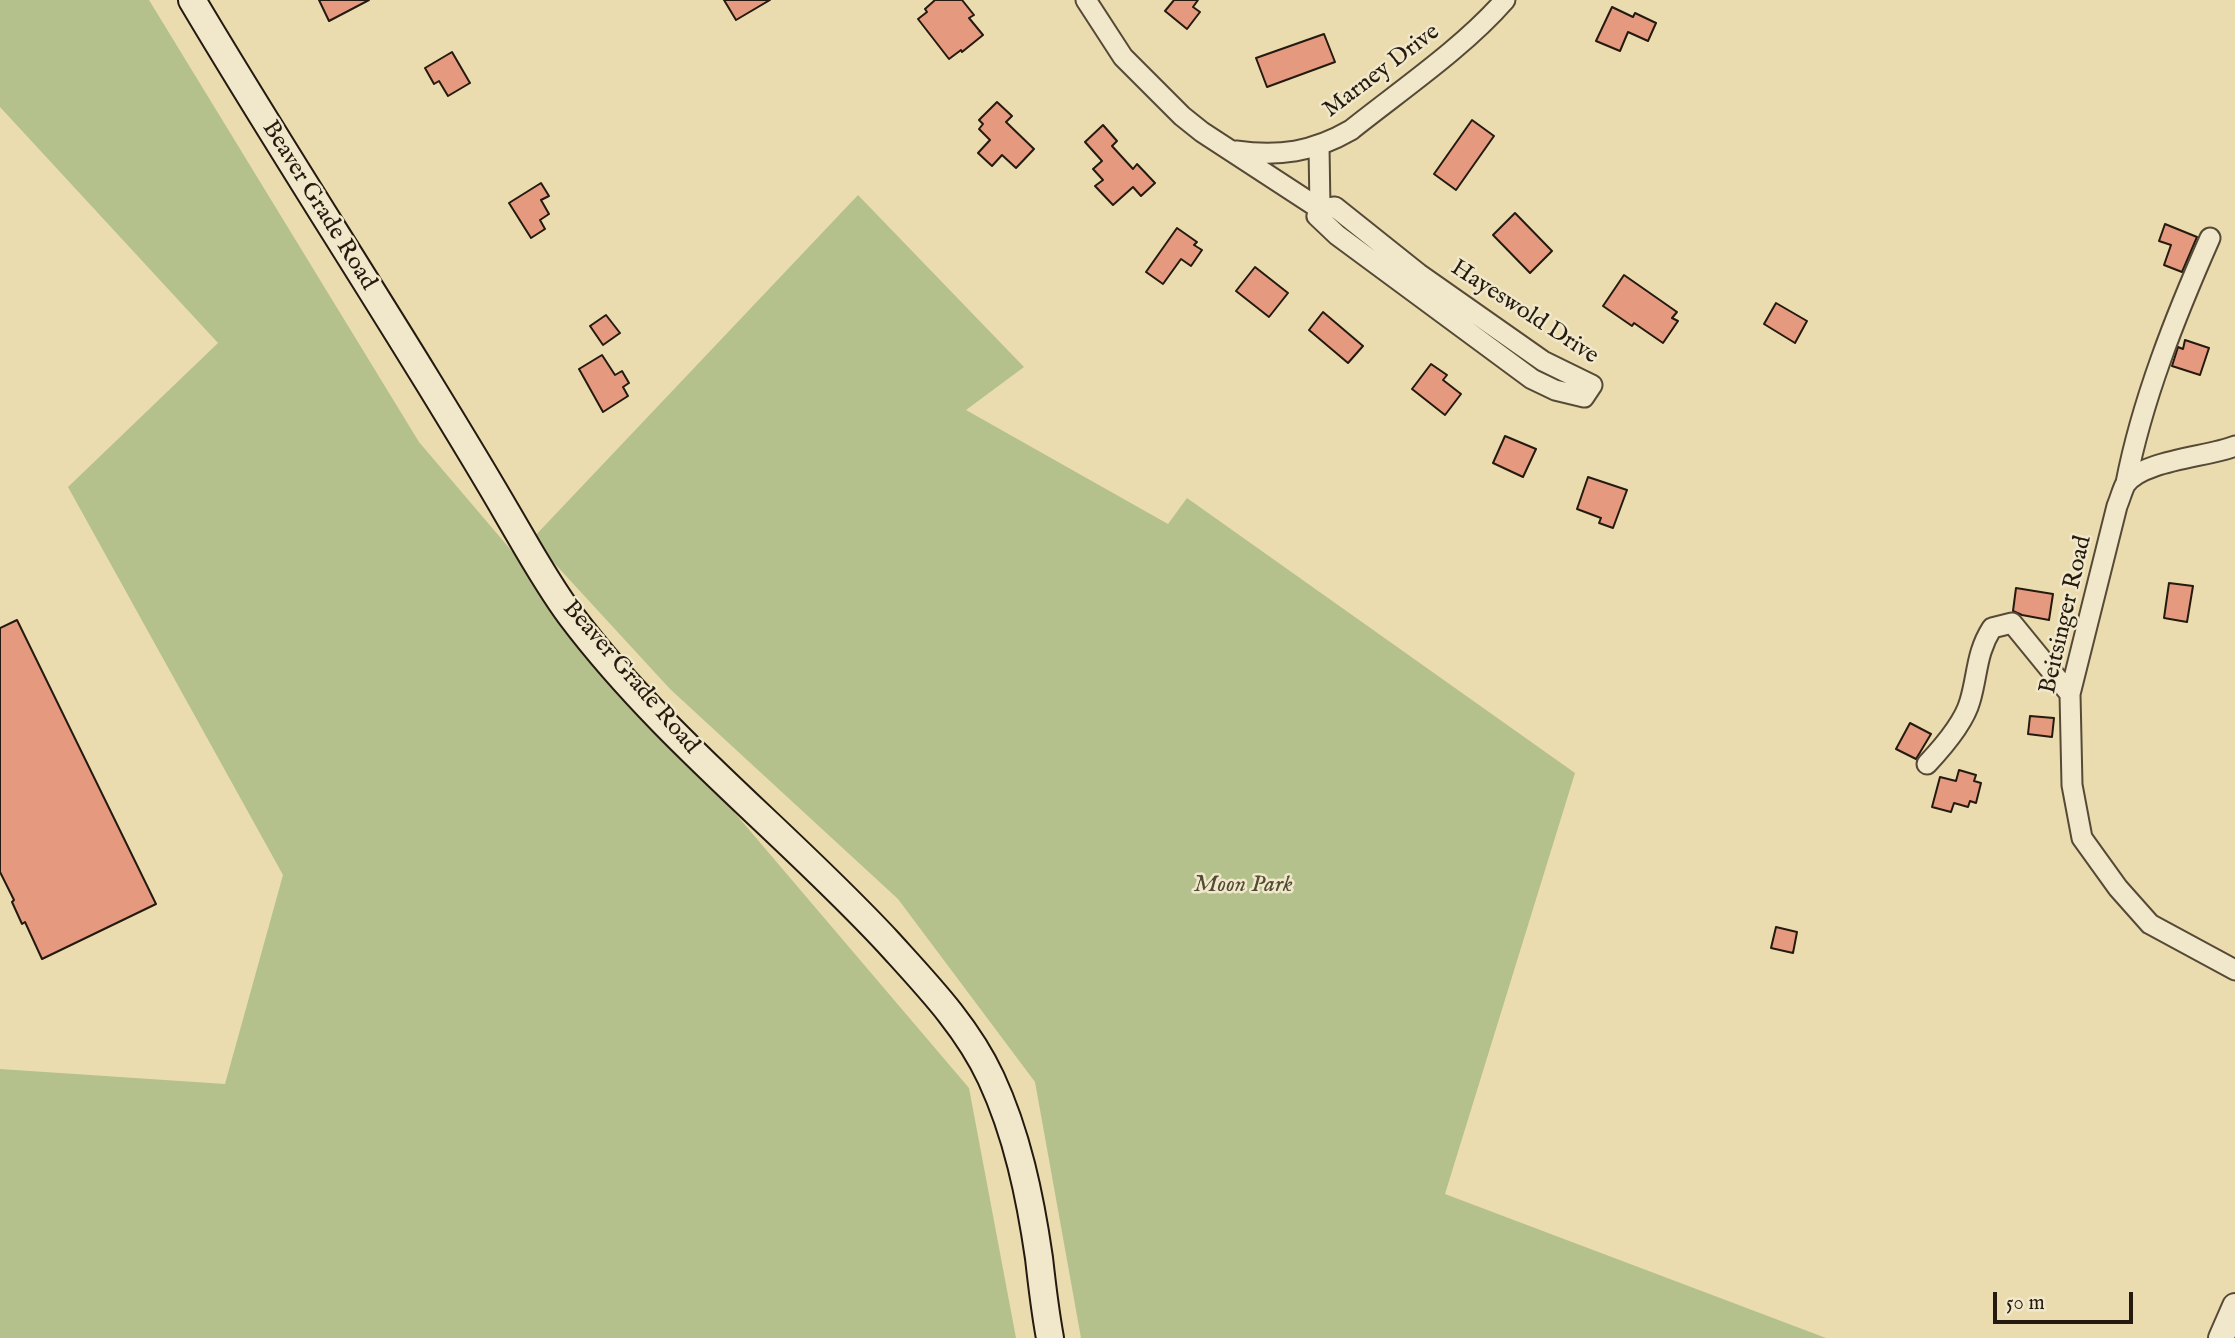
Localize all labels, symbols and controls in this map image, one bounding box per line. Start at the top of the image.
street label: Marney Drive [1318,19,1446,125]
street label: Beaver Grade Road [254,116,382,296]
street label: Hayeswold Drive [1445,254,1603,372]
street label: Beitsinger Road [2035,533,2099,697]
street label: Beaver Grade Road [555,595,705,761]
park label: Moon Park [1193,872,1293,900]
scale bar [1997,1278,2137,1322]
text: 50 m [2006,1290,2045,1317]

